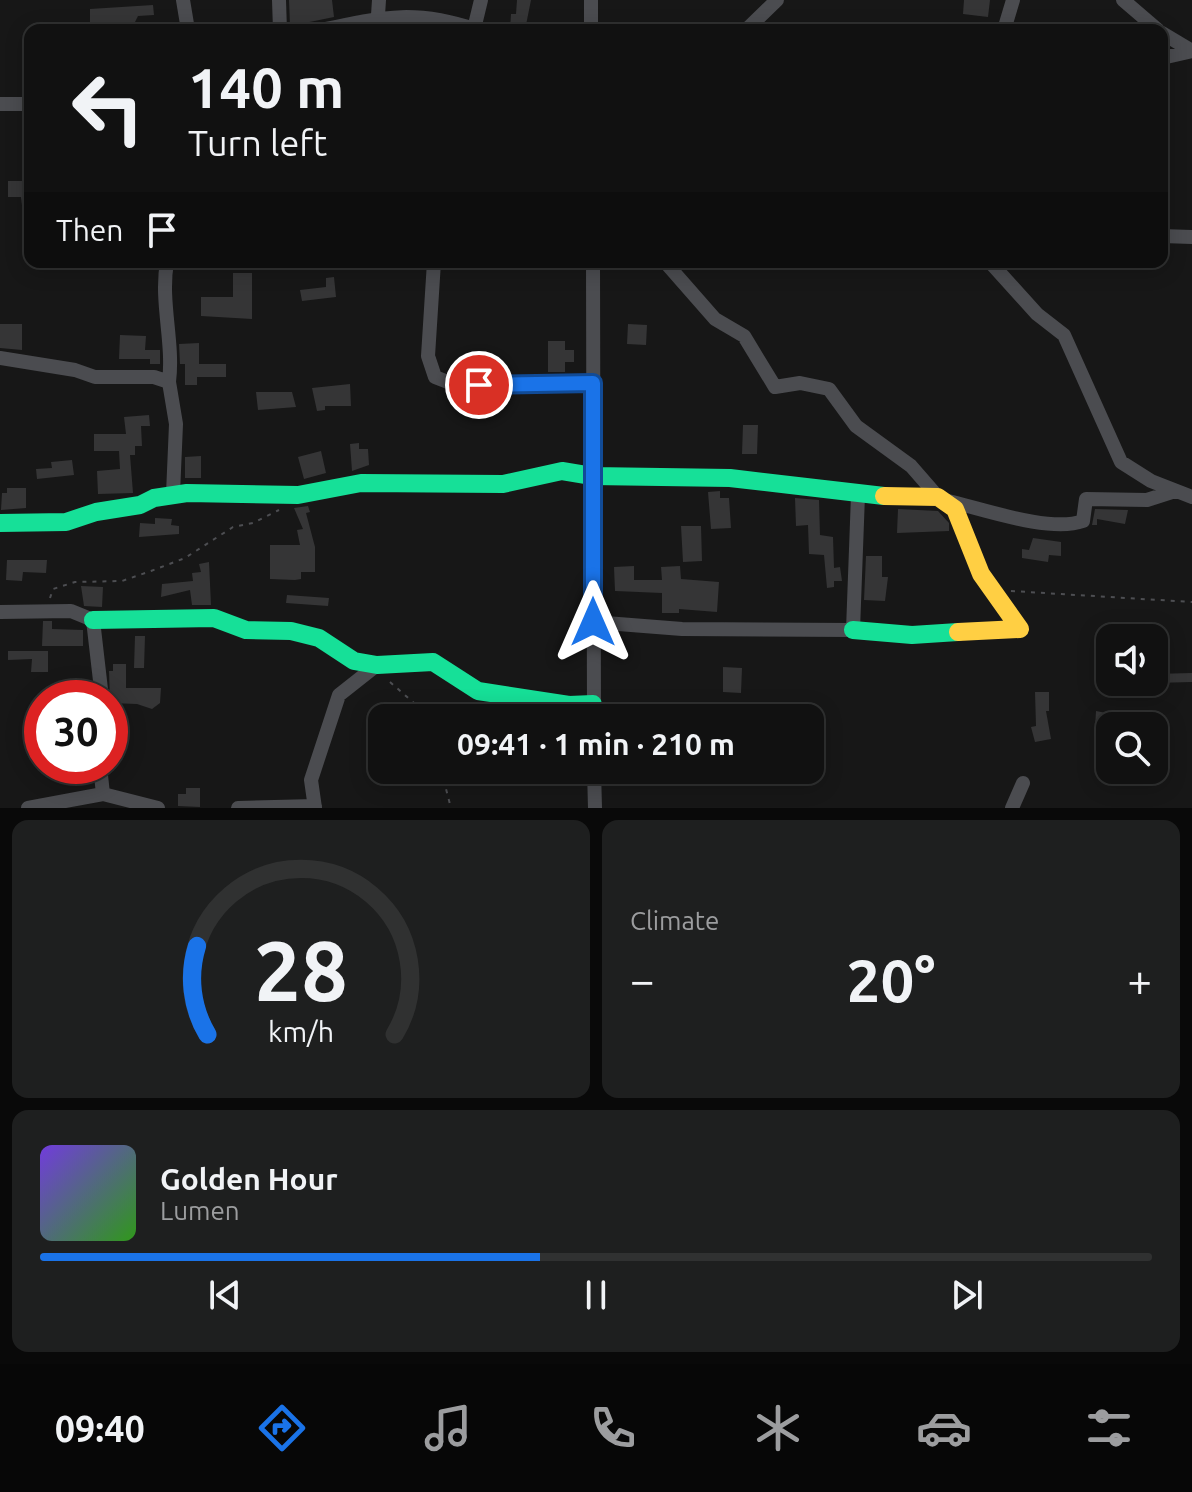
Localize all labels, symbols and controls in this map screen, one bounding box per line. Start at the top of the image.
icon: left [56,56,160,160]
text: 140 m [188,56,344,119]
text: Turn left [188,122,327,163]
icon: arrive [140,208,184,252]
text: Then [56,213,124,247]
pin [445,351,513,419]
icon: arrive [457,363,501,407]
position arrow [551,580,635,664]
map controls [1096,624,1168,784]
button: sound [1096,624,1168,696]
speed limit sign: 30 [24,680,128,784]
button: search [1096,712,1168,784]
text: 09:41 · 1 min · 210 m [457,727,735,761]
text: Climate [630,906,719,935]
text: 28 [254,923,348,1017]
text: 20° [847,946,935,1013]
text: − [630,955,655,1004]
text: + [1127,955,1152,1004]
text: km/h [268,1015,334,1047]
text: Golden Hour [160,1162,338,1196]
text: Lumen [160,1196,240,1225]
icon: previous [203,1273,247,1317]
icon: pause [574,1273,618,1317]
icon: next [945,1273,989,1317]
icon: directions [254,1400,310,1456]
icon: music [420,1400,476,1456]
icon: phone [585,1400,641,1456]
icon: climate [750,1400,806,1456]
icon: car [916,1400,972,1456]
icon: filters [1081,1400,1137,1456]
text: 09:40 [55,1408,145,1449]

